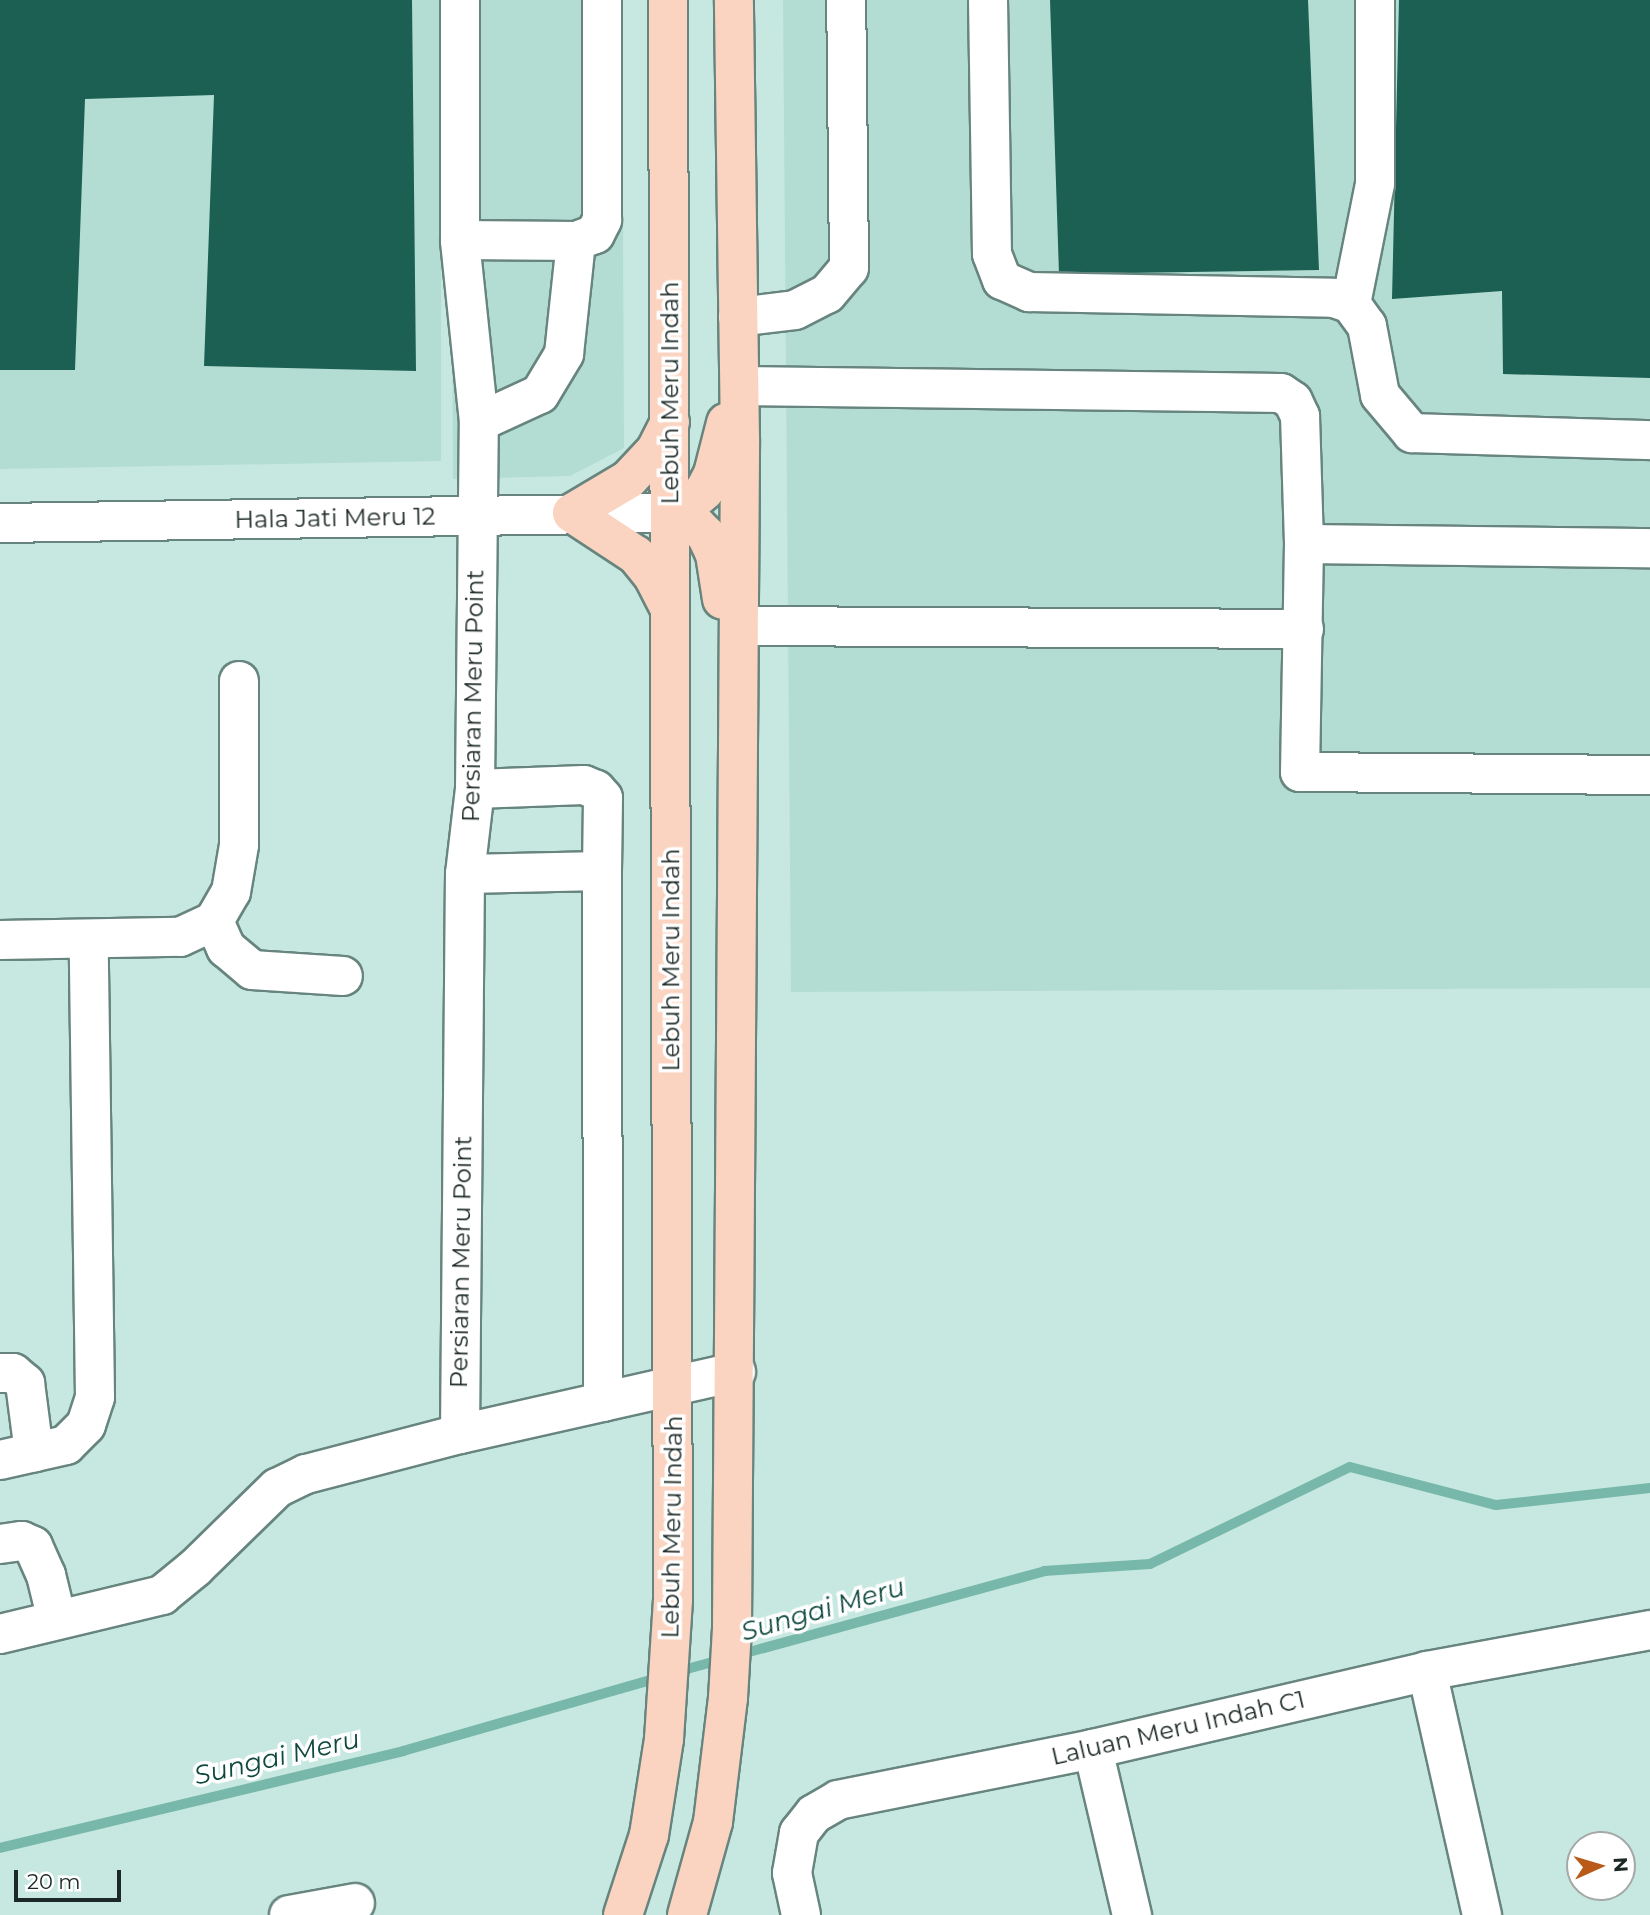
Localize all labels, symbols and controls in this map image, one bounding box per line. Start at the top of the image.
street label: Lebuh Meru Indah [656,282,684,504]
street label: Hala Jati Meru 12 [234,502,436,534]
street label: Persiaran Meru Point [456,570,490,822]
street label: Lebuh Meru Indah [657,849,685,1071]
street label: Persiaran Meru Point [444,1136,478,1388]
street label: Lebuh Meru Indah [656,1415,688,1639]
water label: Sungai Meru [738,1572,908,1648]
street label: Laluan Meru Indah C1 [1048,1685,1308,1771]
water label: Sungai Meru [191,1724,363,1792]
north arrow [1566,1831,1636,1901]
scale bar [18,1856,124,1900]
text: N [1608,1856,1632,1873]
text: 20 m [27,1869,81,1894]

